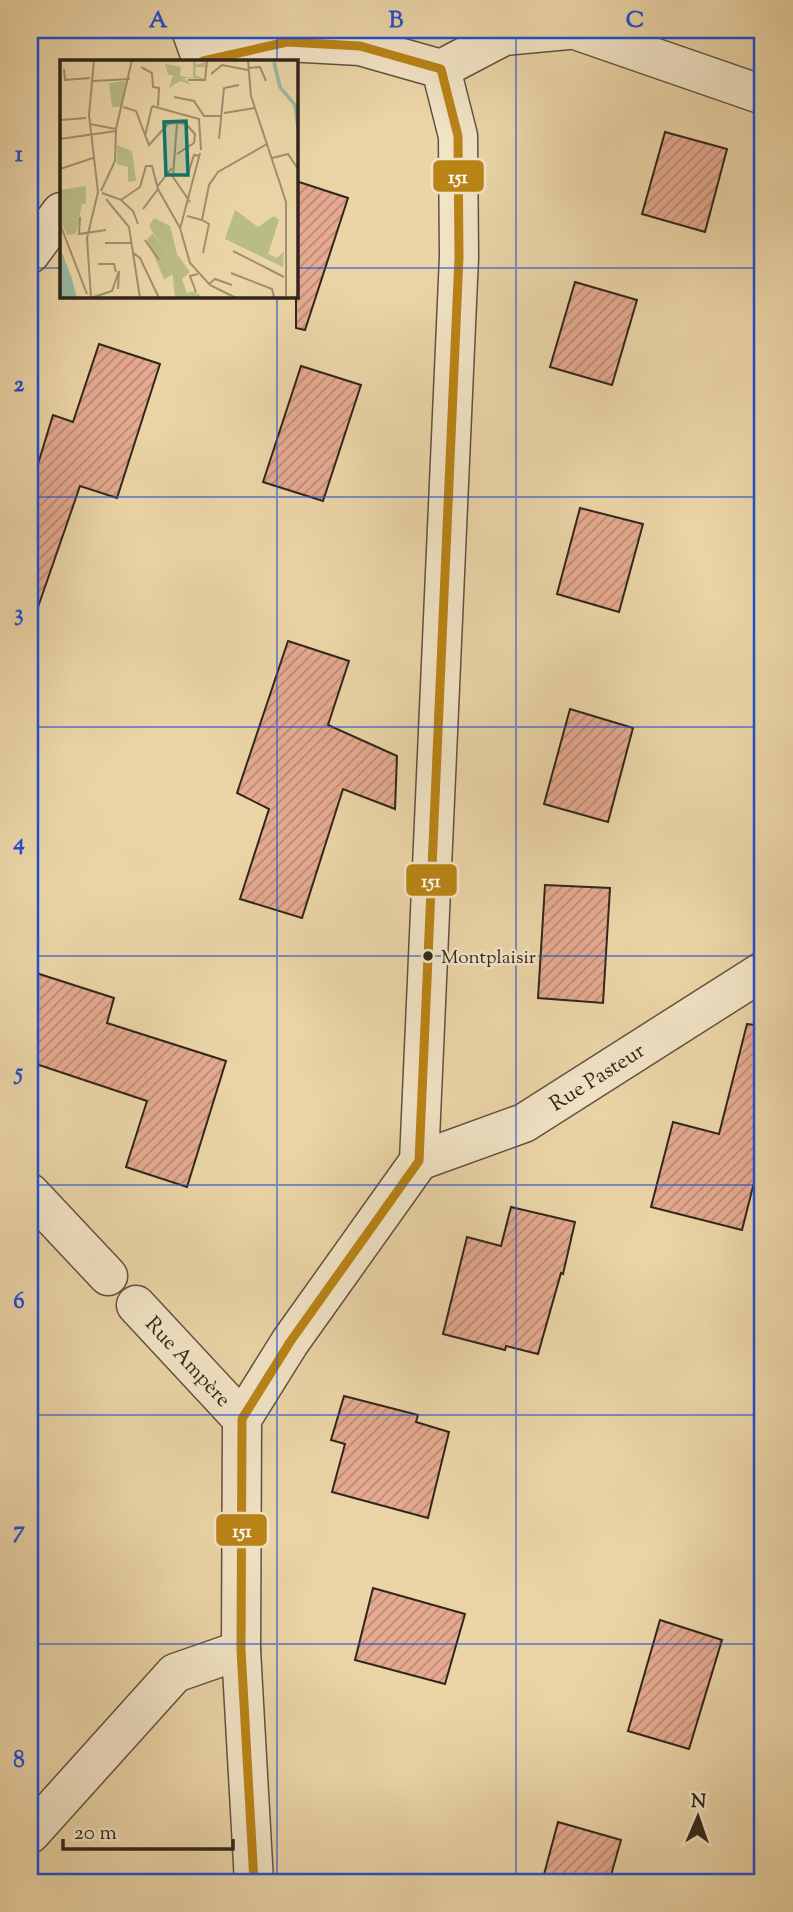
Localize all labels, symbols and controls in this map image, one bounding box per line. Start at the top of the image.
text: A [149,5,168,38]
text: B [389,5,404,38]
text: C [626,5,644,38]
inset map [60,60,298,298]
text: 1 [15,139,23,172]
line badge: 151 [432,159,485,193]
text: 151 [448,165,468,192]
text: 2 [14,369,25,402]
text: 3 [14,598,24,631]
text: 4 [12,827,25,860]
line badge: 151 [405,863,458,897]
text: 151 [421,869,441,896]
place label: Montplaisir [441,945,536,972]
marker: Montplaisir [421,949,435,963]
street label: Rue Pasteur [545,1037,651,1120]
text: 5 [13,1057,23,1090]
text: 6 [13,1286,25,1319]
street label: Rue Ampère [137,1311,237,1415]
line badge: 151 [215,1513,268,1547]
text: 7 [13,1515,25,1548]
text: 151 [232,1519,252,1546]
text: 8 [13,1745,25,1778]
north arrow [664,1783,734,1853]
text: N [690,1789,707,1816]
scale bar [63,1807,233,1851]
text: 20 m [74,1819,117,1849]

